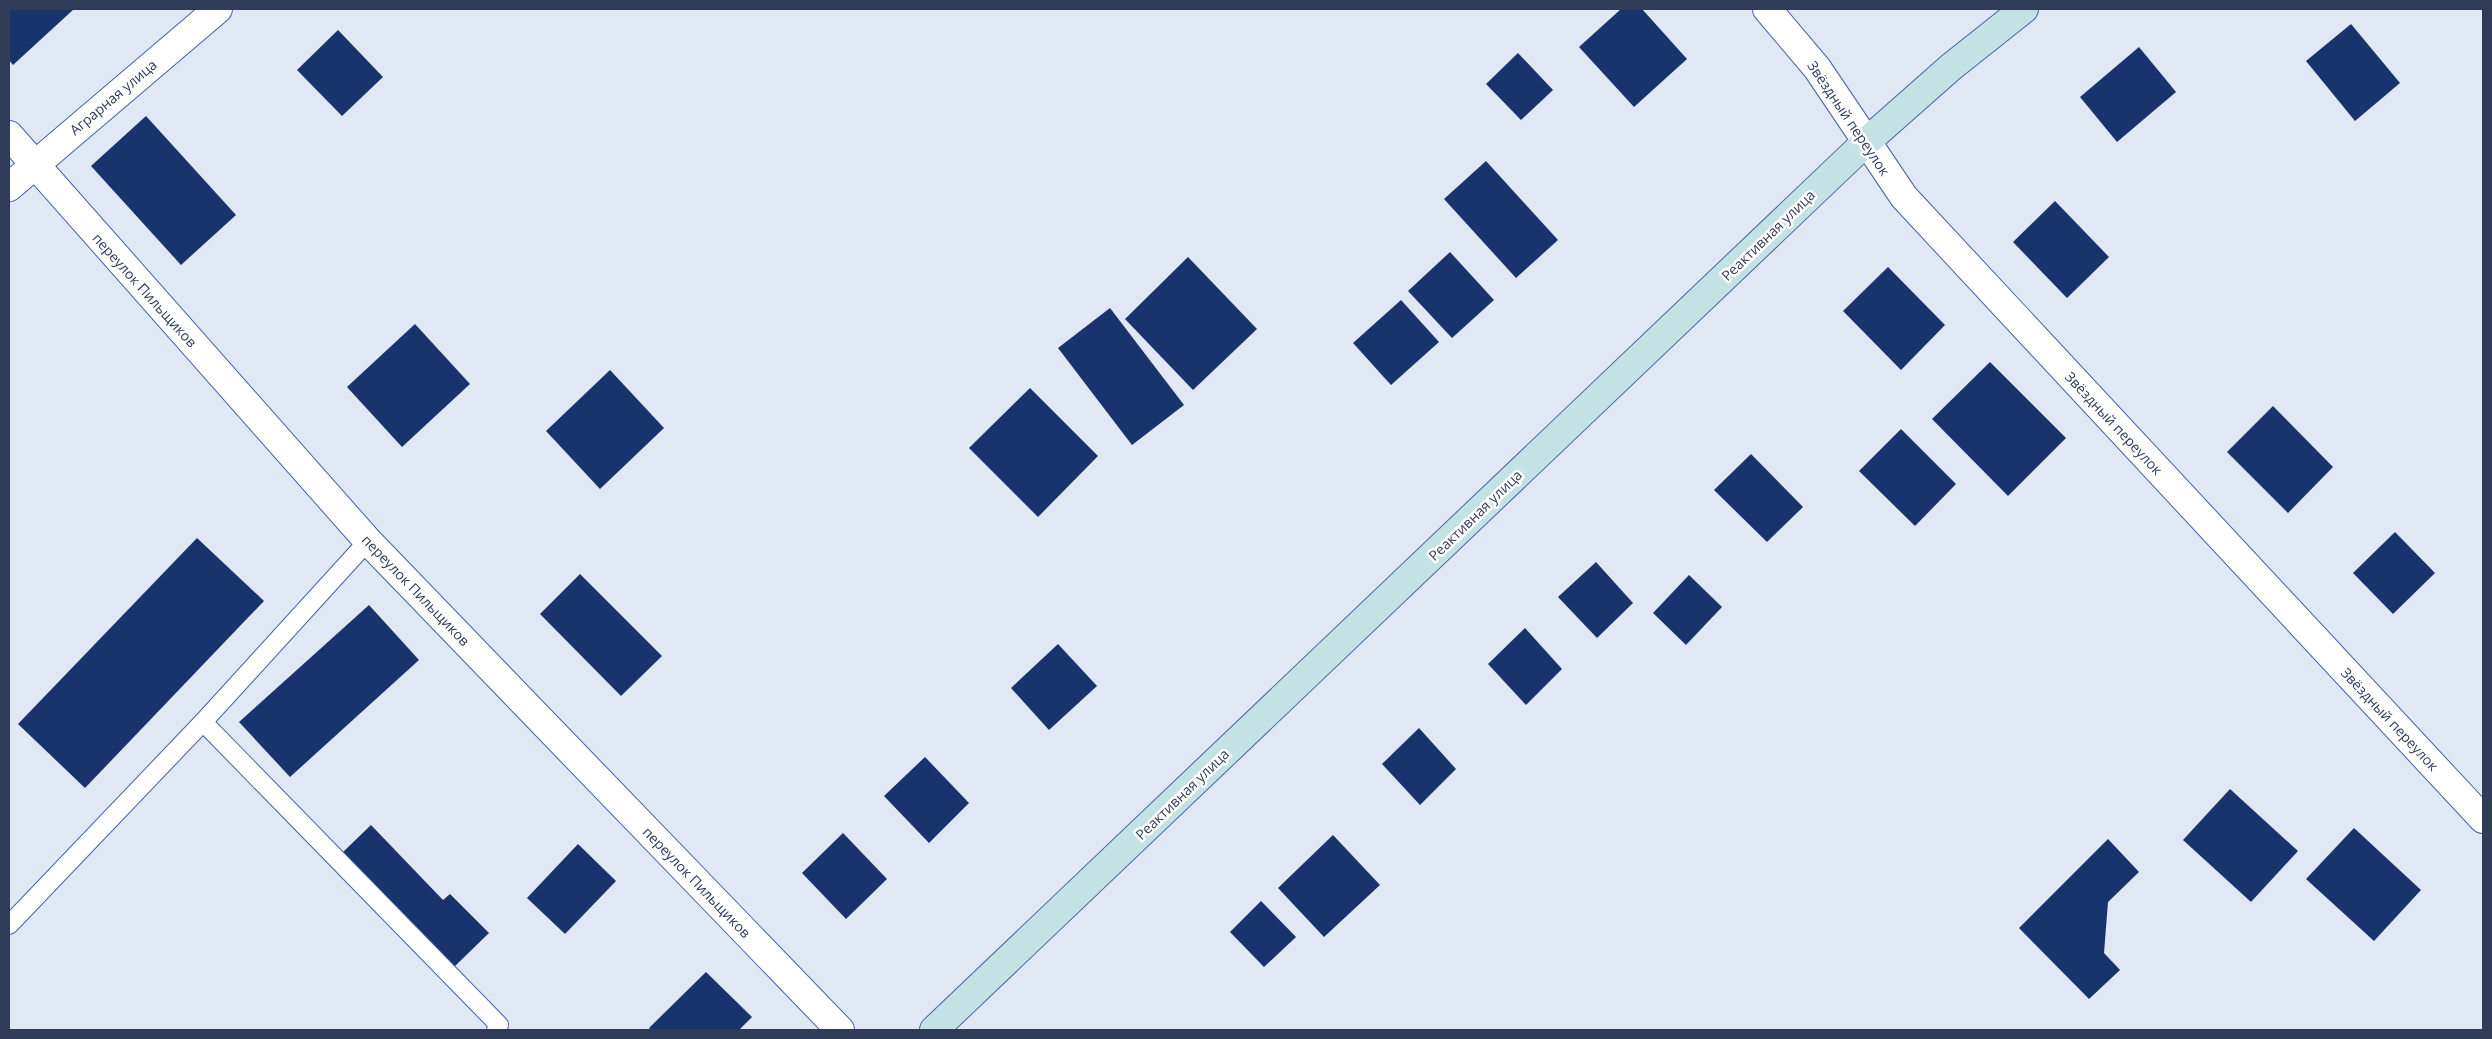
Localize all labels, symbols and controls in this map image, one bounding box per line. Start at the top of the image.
street label: Аграрная улица [65,55,161,139]
street label: Звёздный переулок [1803,57,1895,180]
street label: Реактивная улица [1717,185,1819,285]
street label: переулок Пильщиков [88,229,202,351]
street label: Звёздный переулок [2061,367,2167,479]
street label: Реактивная улица [1424,465,1526,565]
street label: переулок Пильщиков [358,530,474,650]
street label: Звёздный переулок [2337,663,2443,775]
street label: Реактивная улица [1131,744,1233,844]
street label: переулок Пильщиков [639,822,755,942]

